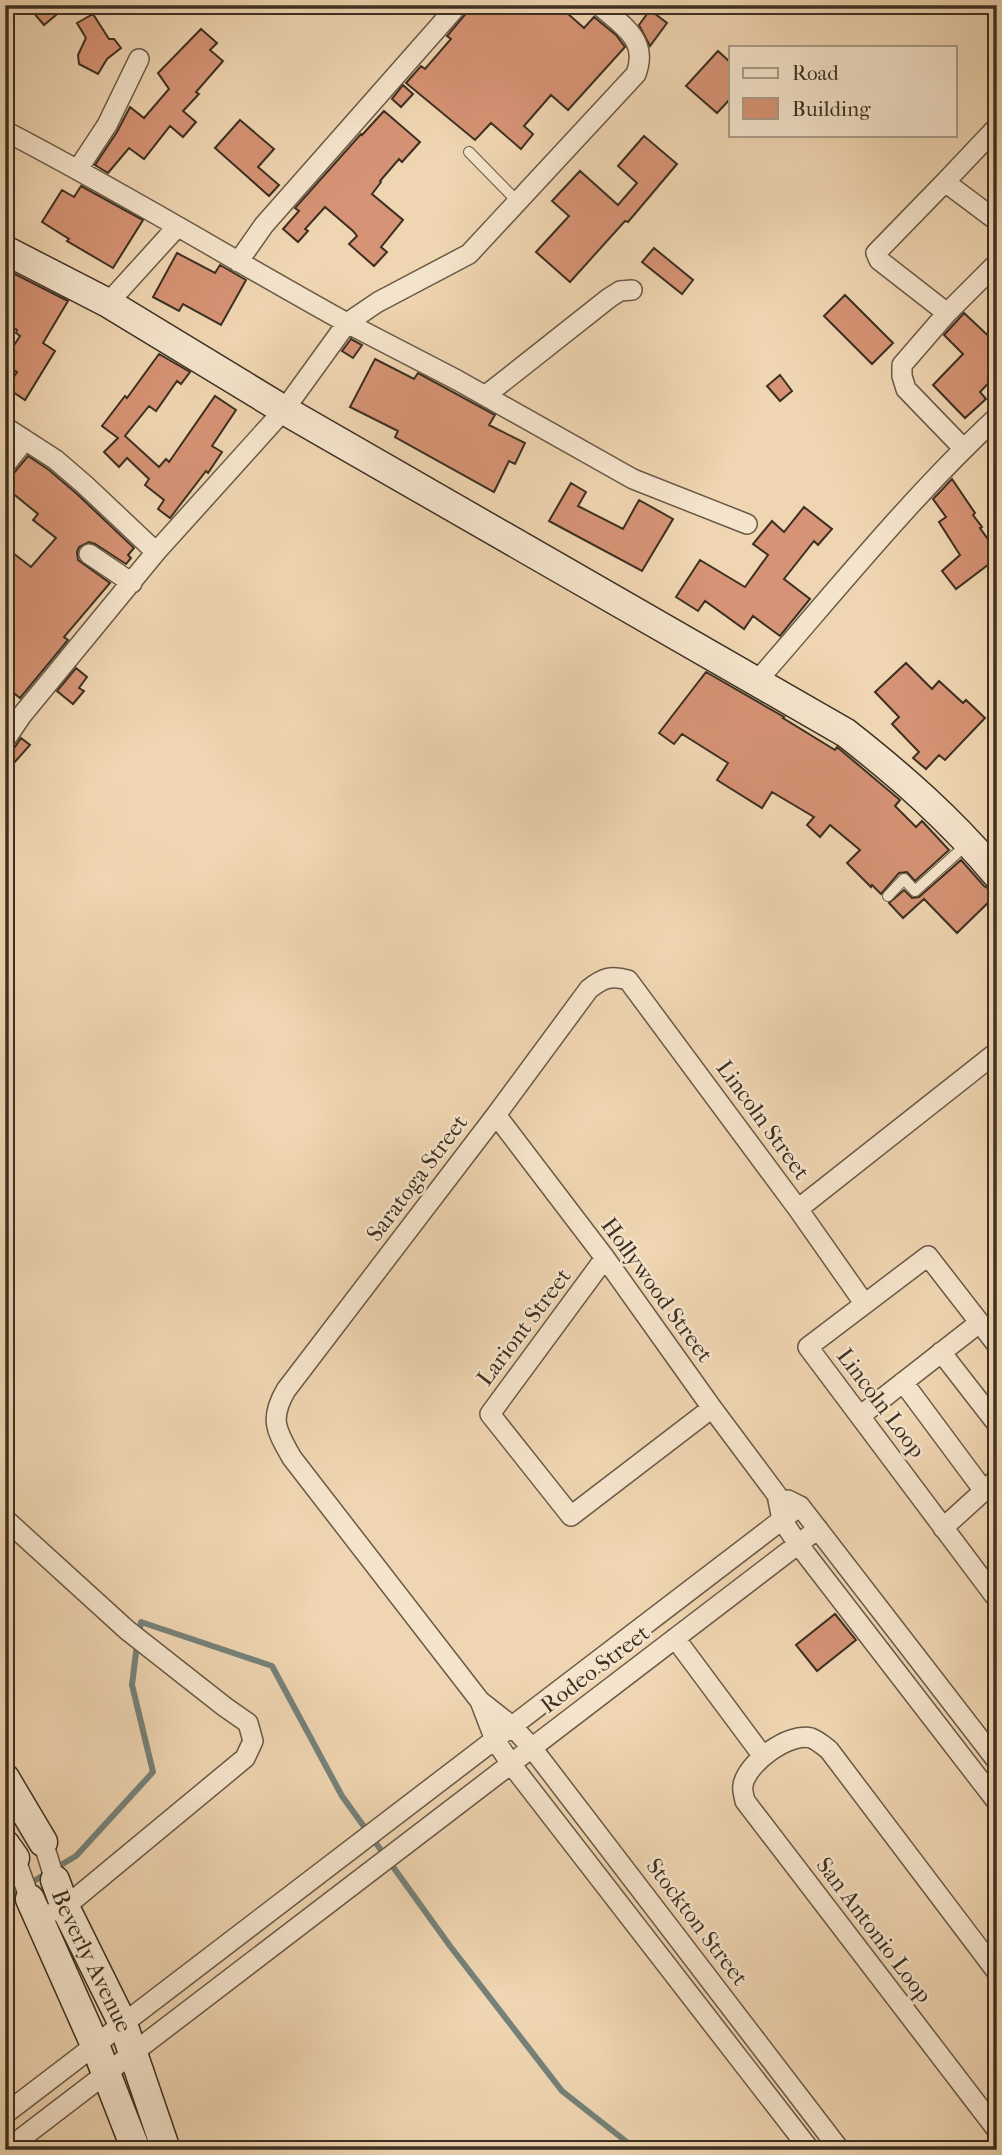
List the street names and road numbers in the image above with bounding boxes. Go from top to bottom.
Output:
street label: Lincoln Street [711,1055,815,1185]
street label: Saratoga Street [361,1109,473,1247]
street label: Hollywood Street [596,1212,718,1368]
street label: Lariont Street [471,1263,577,1391]
street label: Lincoln Loop [831,1343,931,1463]
street label: Rodeo Street [535,1619,655,1719]
street label: San Antonio Loop [811,1852,937,2008]
street label: Stockton Street [640,1853,754,1991]
street label: Beverly Avenue [46,1886,138,2035]

